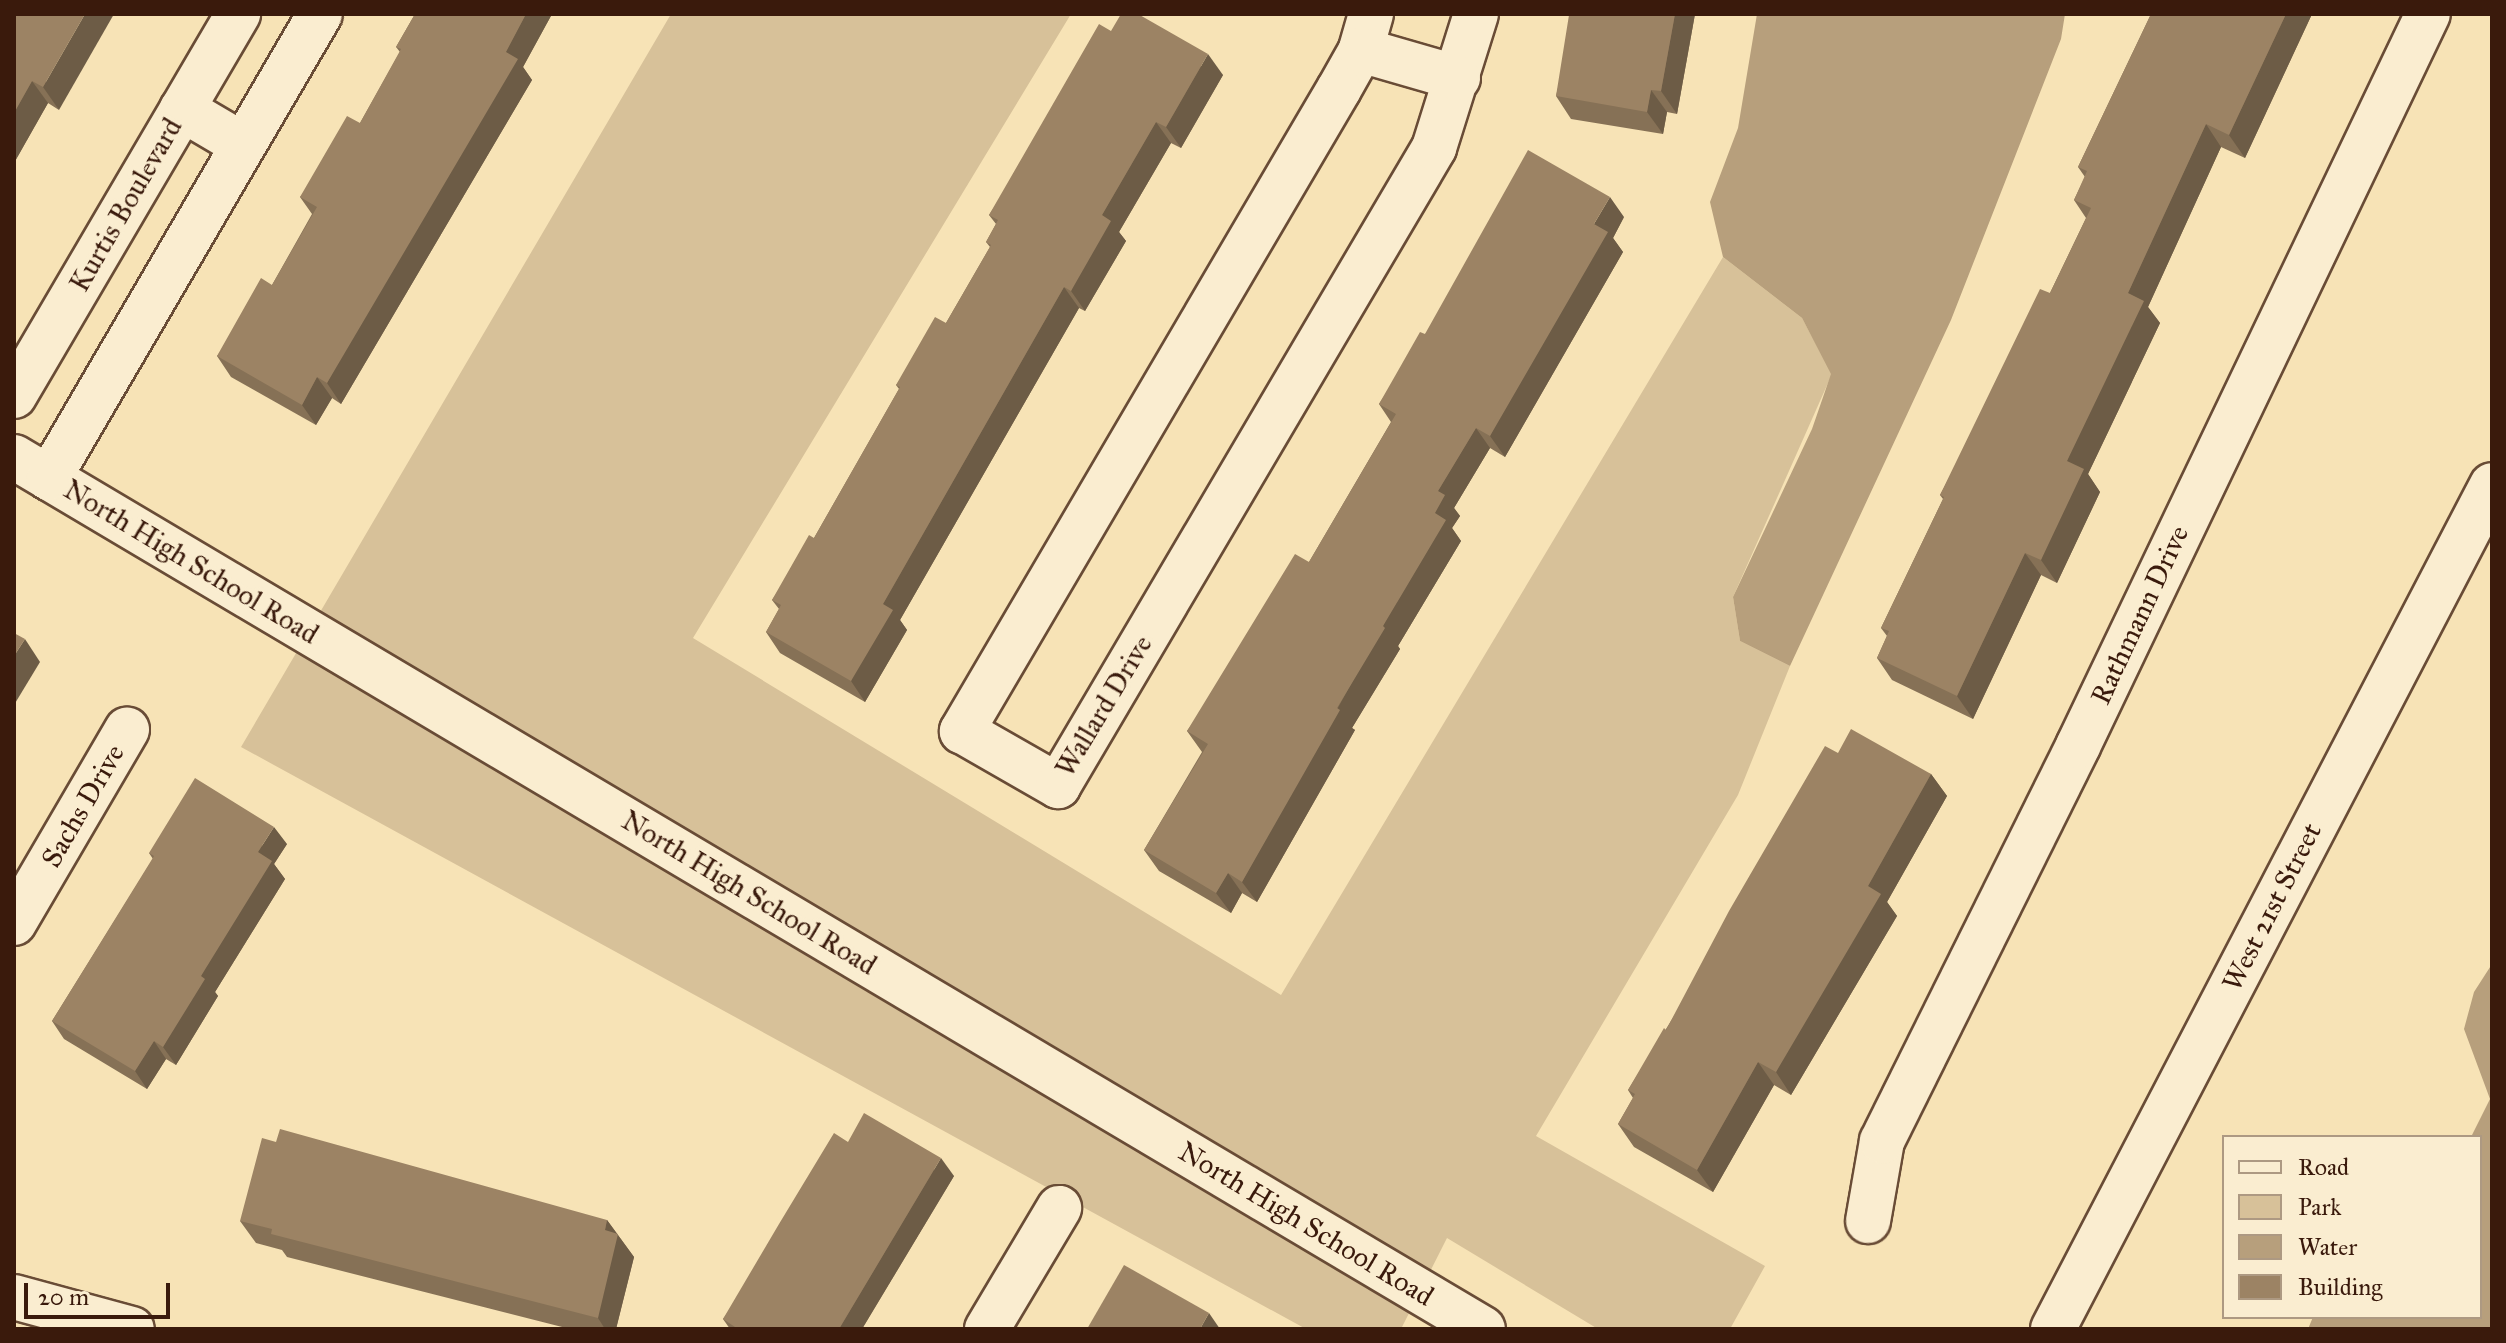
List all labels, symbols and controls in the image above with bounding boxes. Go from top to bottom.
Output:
street label: Kurtis Boulevard [63,112,189,298]
street label: North High School Road [58,473,324,651]
street label: Rathmann Drive [2084,520,2196,710]
street label: Wallard Drive [1049,629,1159,783]
street label: Sachs Drive [34,739,132,873]
street label: North High School Road [616,804,882,982]
street label: West 21st Street [2215,817,2329,997]
street label: North High School Road [1173,1135,1439,1313]
legend [2222,1135,2482,1319]
text: Road [2298,1152,2349,1182]
text: Park [2298,1192,2341,1222]
text: Water [2298,1232,2357,1262]
scale bar [28,1267,174,1317]
text: Building [2298,1272,2383,1302]
text: 20 m [38,1282,89,1312]

